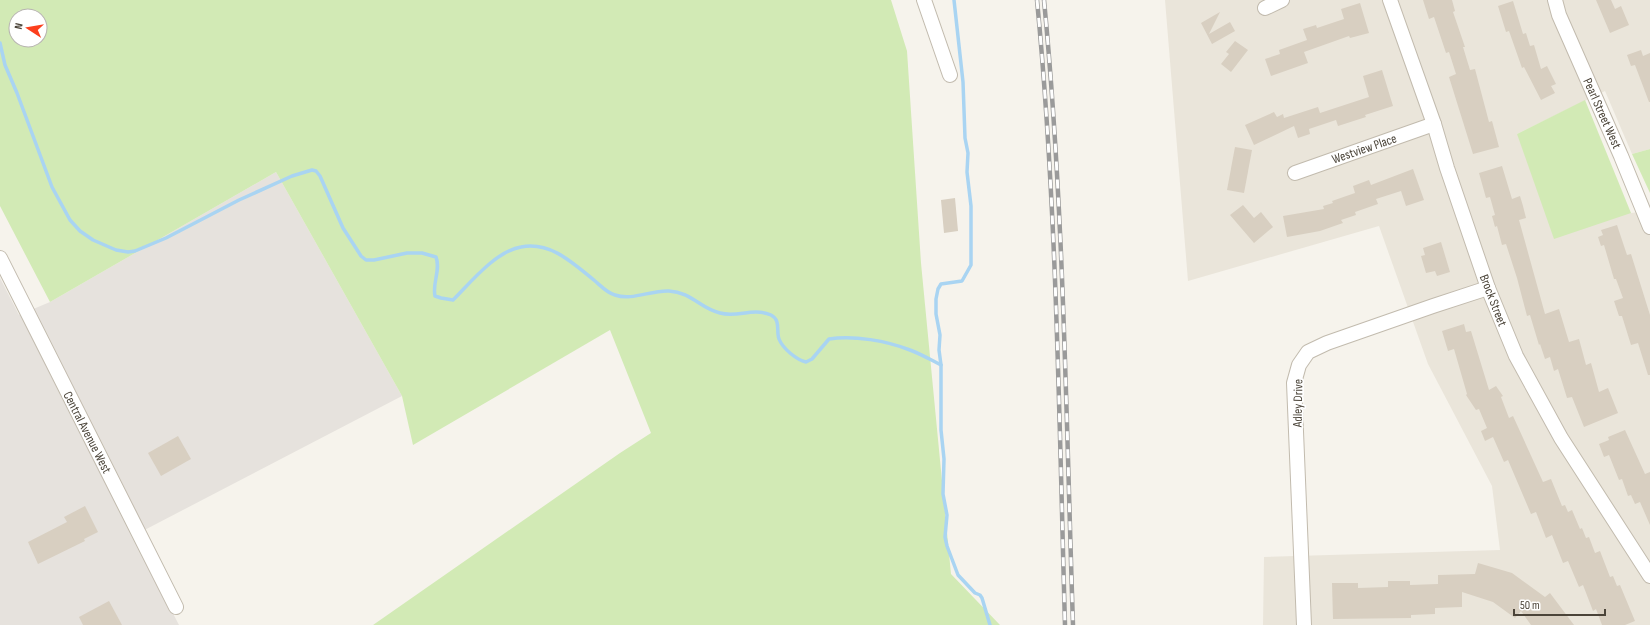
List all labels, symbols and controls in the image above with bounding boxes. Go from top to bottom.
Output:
north arrow [8,8,48,48]
text: N [12,22,26,30]
street label: Pearl Street West [1579,76,1625,151]
street label: Westview Place [1330,130,1399,167]
street label: Brock Street [1476,272,1510,329]
street label: Adley Drive [1290,379,1306,428]
street label: Central Avenue West [60,389,115,476]
scale bar [1514,591,1605,617]
text: 50 m [1520,598,1540,613]

